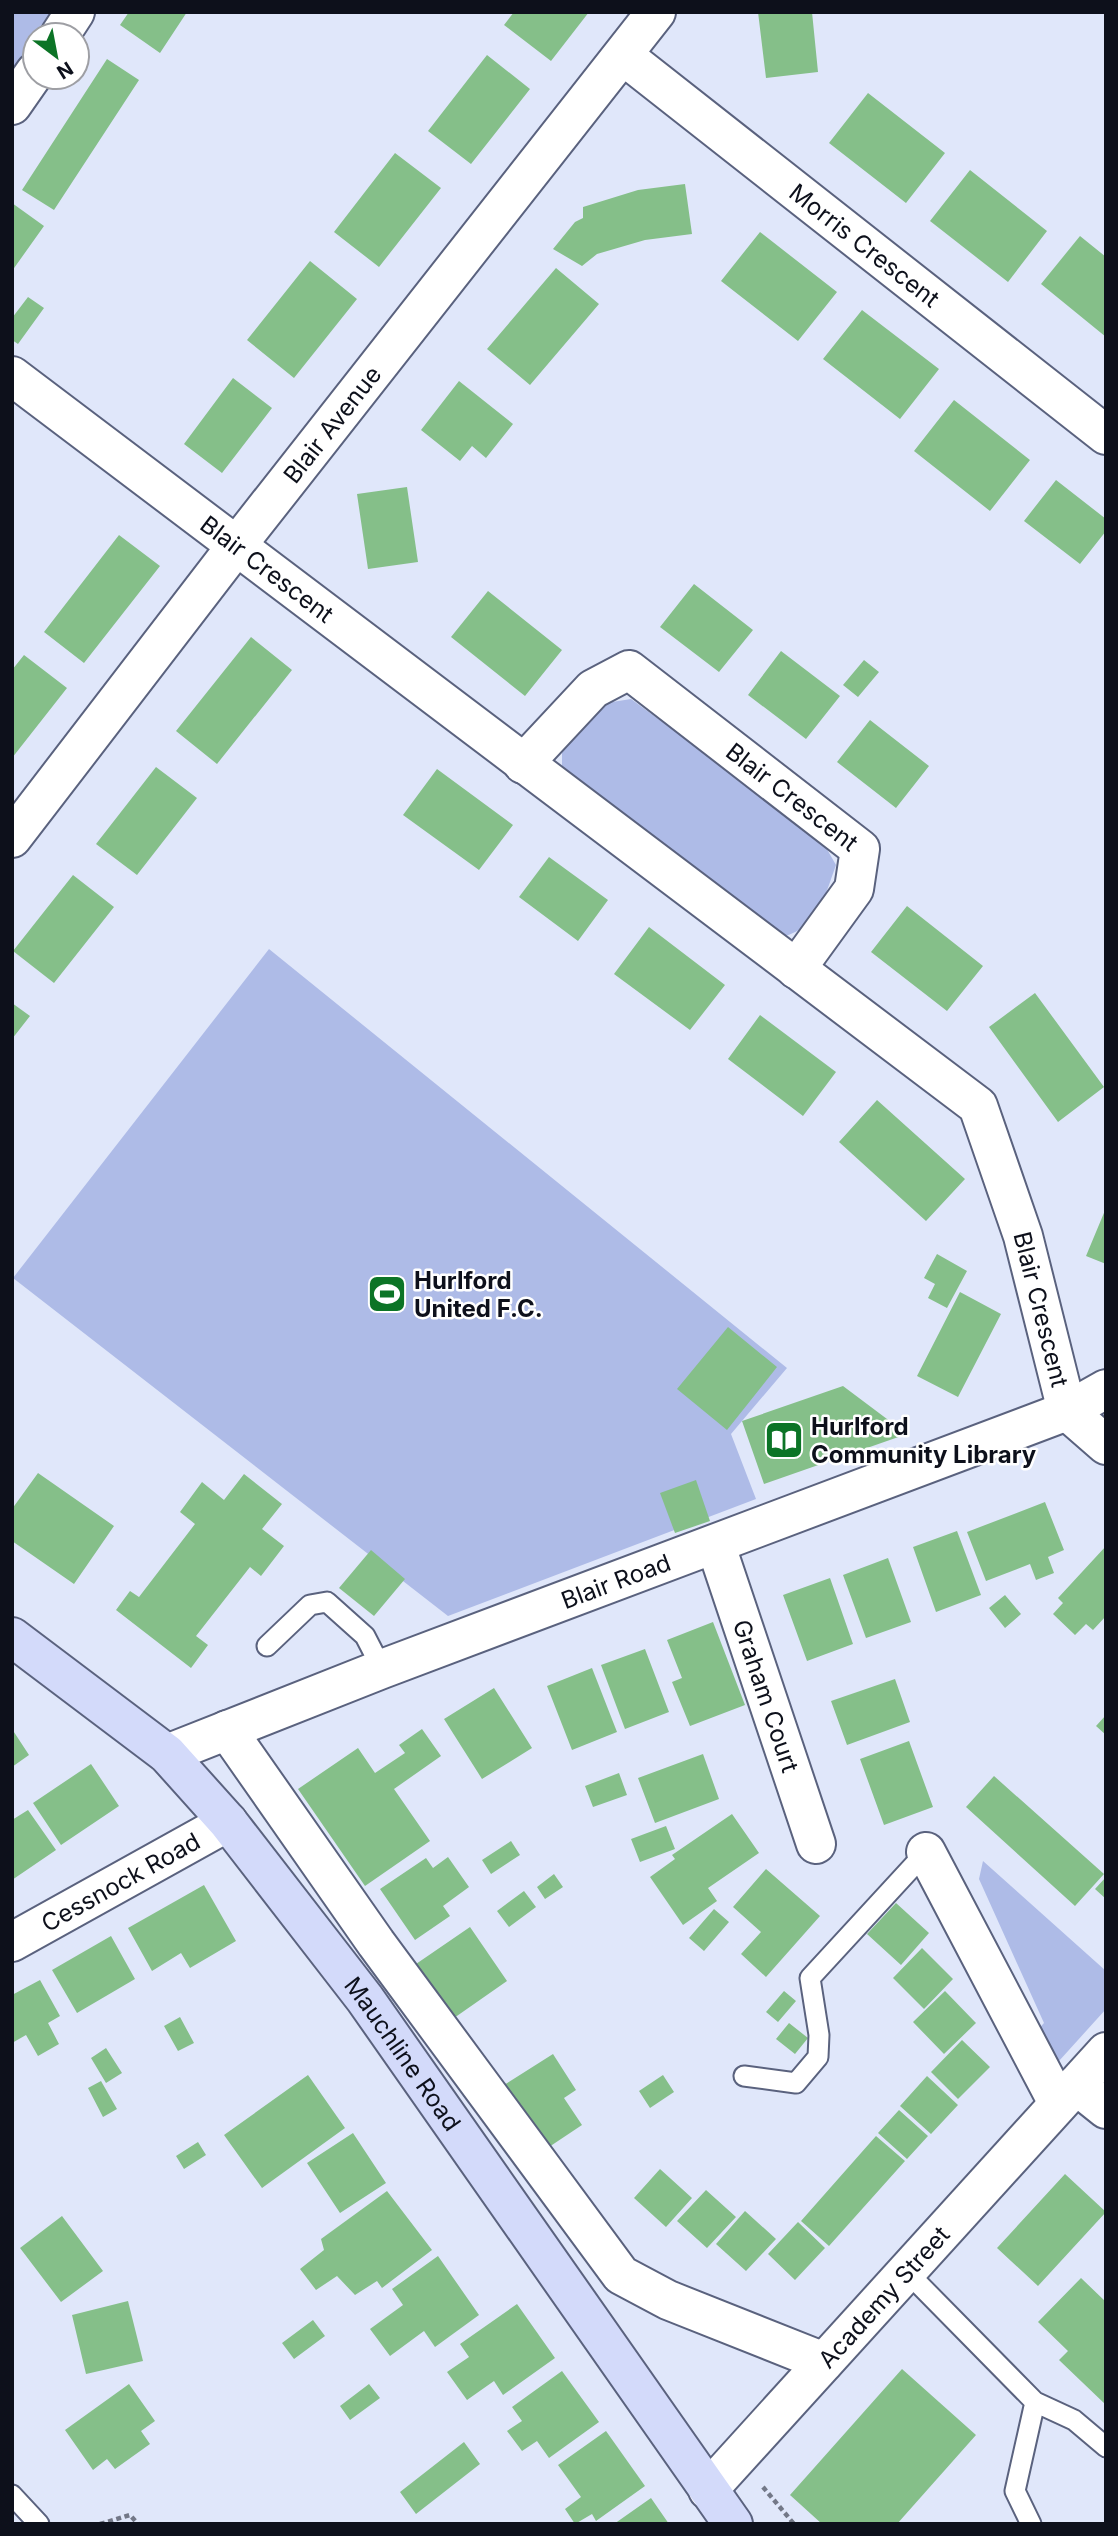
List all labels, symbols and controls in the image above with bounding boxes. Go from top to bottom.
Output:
north arrow [21,21,91,91]
text: N [53,56,77,84]
street label: Morris Crescent [784,177,945,313]
street label: Blair Avenue [277,360,387,489]
street label: Blair Crescent [195,509,340,629]
street label: Blair Crescent [721,736,864,857]
street label: Blair Crescent [1008,1229,1075,1390]
place label: Hurlford United F.C. [414,1266,543,1323]
sports icon: Hurlford United F.C. [366,1273,408,1315]
place label: Hurlford Community Library [811,1412,1037,1469]
library icon: Hurlford Community Library [763,1419,805,1461]
street label: Blair Road [557,1547,674,1615]
street label: Graham Court [727,1616,805,1776]
street label: Cessnock Road [36,1826,205,1937]
street label: Mauchline Road [339,1971,467,2136]
street label: Academy Street [812,2220,955,2374]

